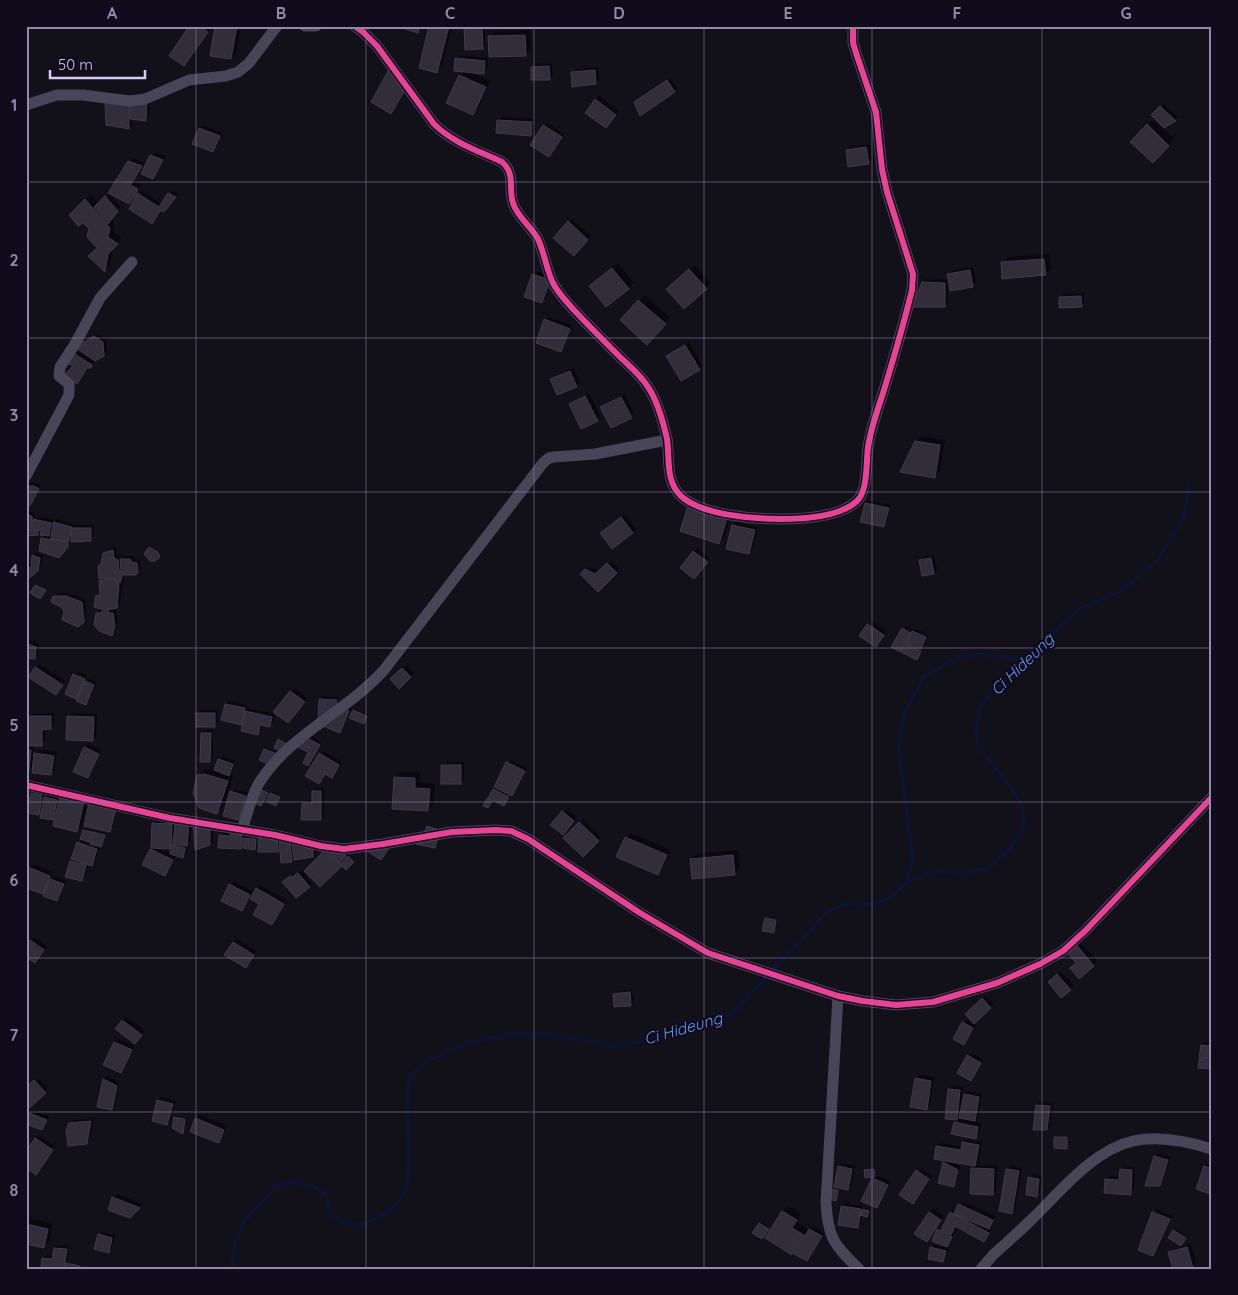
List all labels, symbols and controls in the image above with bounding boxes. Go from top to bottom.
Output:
text: A [107,3,118,23]
text: B [276,3,286,23]
text: C [445,3,455,23]
text: D [613,3,625,23]
text: E [783,3,793,23]
text: F [953,3,962,23]
text: G [1120,3,1132,23]
scale bar [50,48,145,80]
text: 50 m [58,55,93,74]
text: 1 [11,95,17,115]
text: 2 [9,250,19,270]
text: 3 [10,405,18,425]
text: 4 [9,560,19,580]
water label: Ci Hideung [986,628,1059,699]
text: 5 [9,715,19,735]
text: 6 [10,870,19,890]
water label: Ci Hideung [642,1007,725,1049]
text: 7 [10,1025,19,1045]
text: 8 [10,1180,19,1200]

